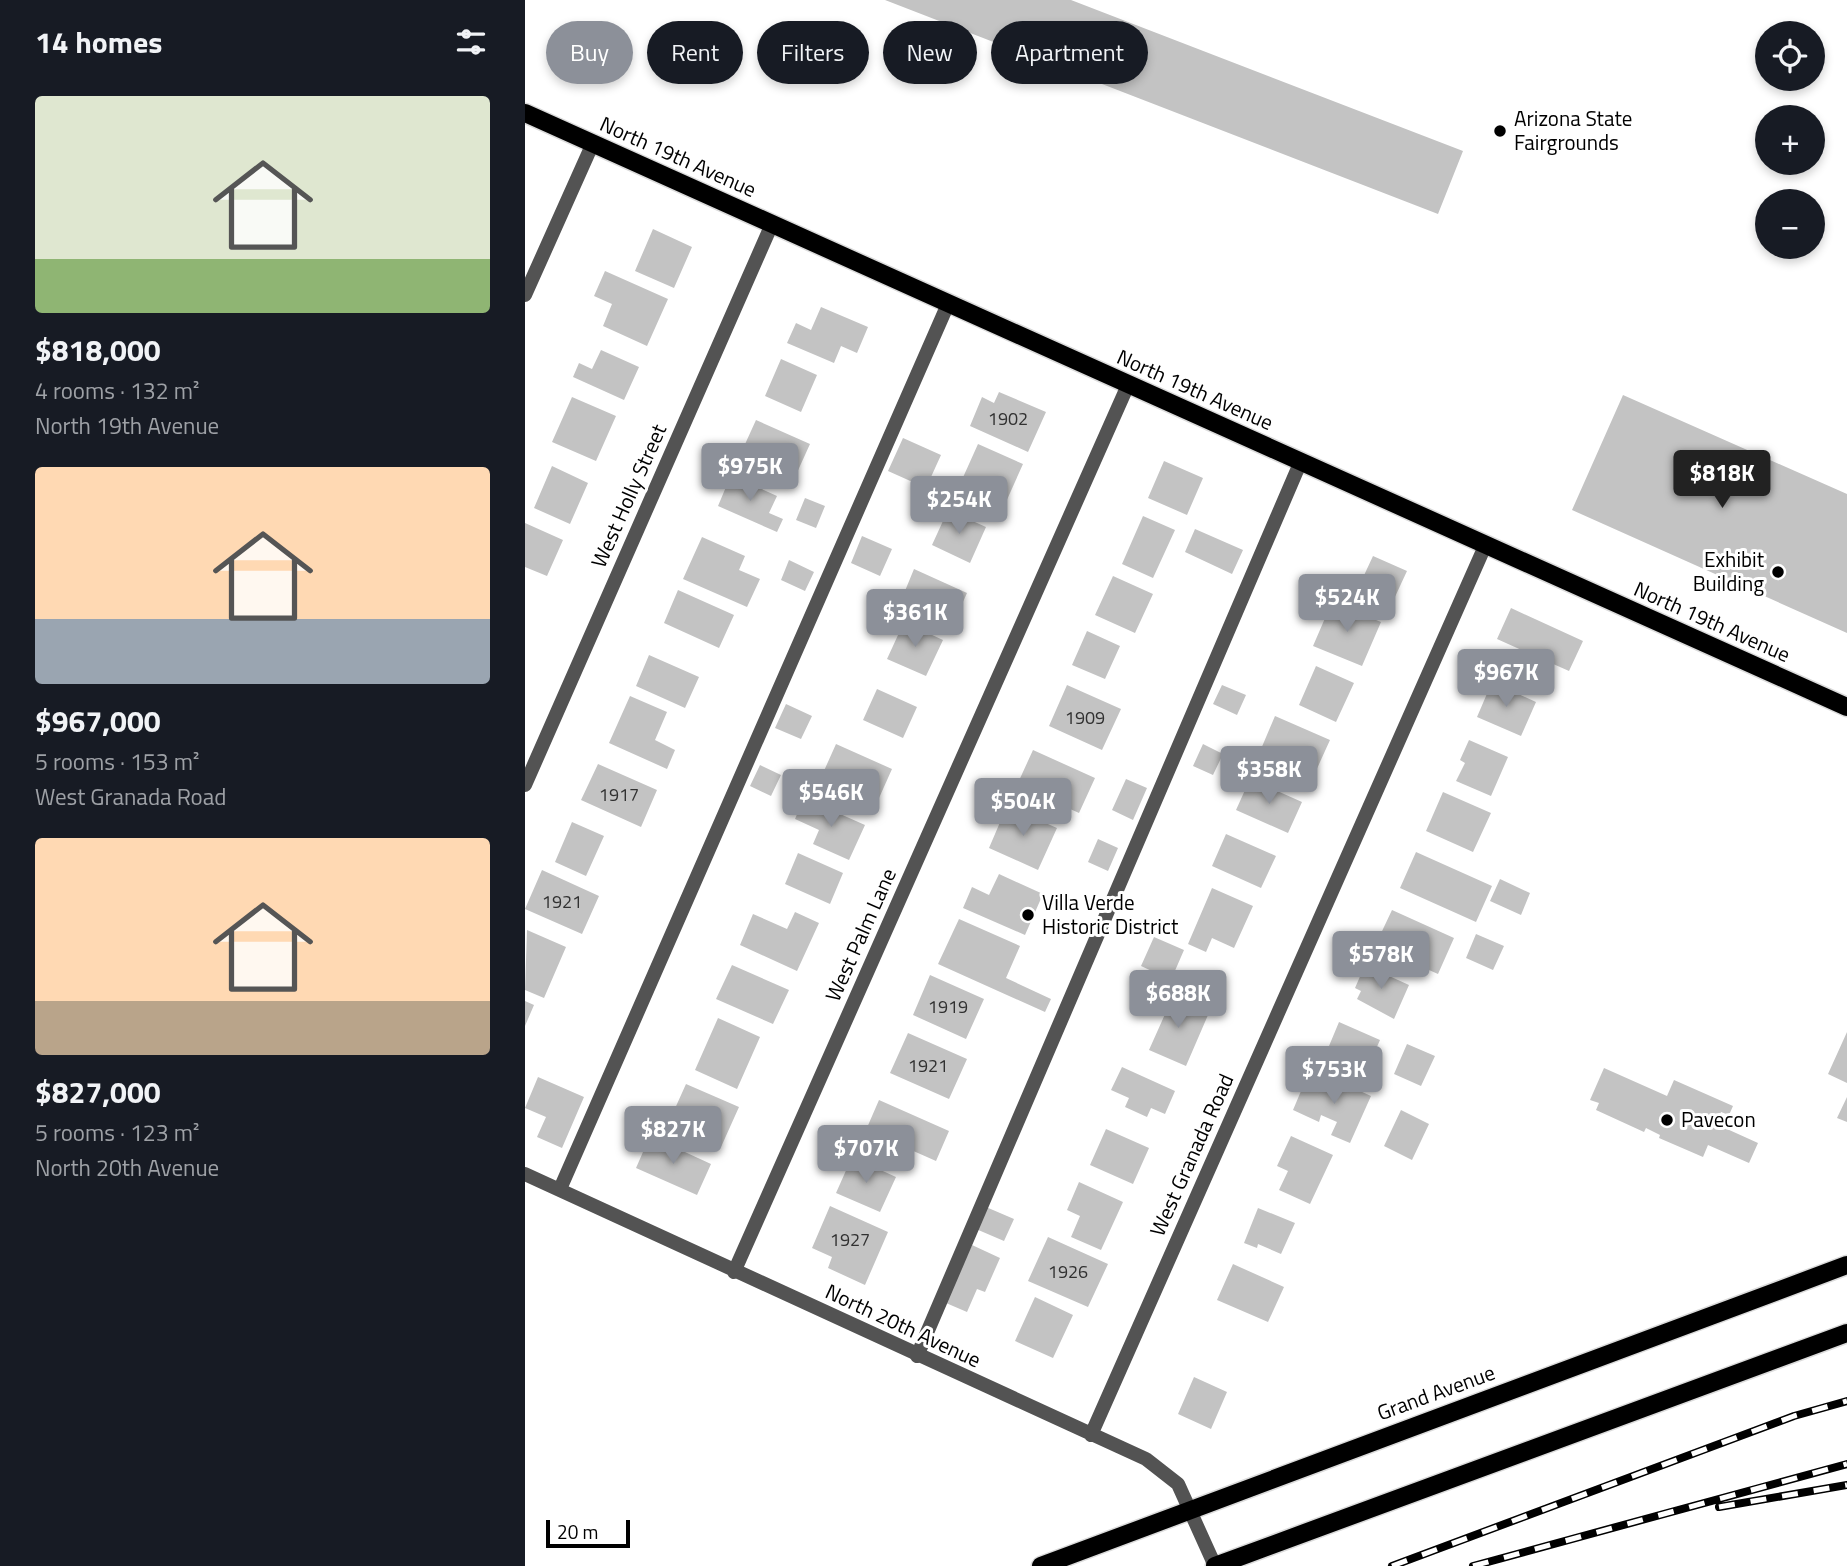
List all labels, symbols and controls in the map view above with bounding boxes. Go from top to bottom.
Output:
text: 14 homes [35,19,162,65]
chip: Buy [546,21,633,84]
chip: Rent [647,21,743,84]
chip: Filters [757,21,869,84]
chip: New [883,21,977,84]
chip: Apartment [991,21,1148,84]
map controls [1755,21,1825,259]
button: locate [1755,21,1825,91]
icon: filters [452,23,490,61]
place label: Arizona State Fairgrounds [1514,102,1632,158]
button: + [1755,105,1825,175]
street label: North 19th Avenue [595,107,762,205]
marker: Arizona State Fairgrounds [1492,123,1508,139]
icon: home [200,142,326,268]
button: − [1755,189,1825,259]
text: $818,000 [35,327,161,373]
street label: North 19th Avenue [1112,340,1279,438]
text: 4 rooms · 132 m² [35,373,199,408]
house number: 1902 [988,405,1028,432]
text: North 19th Avenue [35,408,219,443]
street label: West Holly Street [582,418,674,573]
pin: $975K [701,444,799,503]
text: $975K [717,448,783,483]
pin: $818K [1673,450,1771,510]
text: $818K [1689,455,1755,490]
pin: $254K [910,476,1008,536]
text: $254K [926,481,992,516]
icon: home [200,513,326,639]
place label: Exhibit Building [1693,543,1765,599]
marker: Exhibit Building [1770,564,1786,580]
street label: North 19th Avenue [1629,572,1796,670]
pin: $524K [1298,574,1396,634]
text: $524K [1314,579,1380,614]
pin: $361K [866,590,964,649]
text: $361K [882,594,948,629]
pin: $967K [1457,650,1555,709]
text: $967K [1473,654,1539,689]
text: $967,000 [35,698,161,744]
house number: 1909 [1065,704,1105,731]
text: 5 rooms · 153 m² [35,744,199,779]
pin: $358K [1220,746,1318,806]
text: $358K [1236,751,1302,786]
pin: $546K [782,770,880,829]
text: $546K [798,774,864,809]
pin: $504K [974,778,1072,838]
text: West Granada Road [35,779,226,814]
house number: 1917 [599,781,639,808]
text: $504K [990,783,1056,818]
street label: West Palm Lane [816,863,904,1006]
icon: home [200,884,326,1010]
place label: Villa Verde Historic District [1042,886,1179,942]
house number: 1921 [542,888,582,915]
marker: Villa Verde Historic District [1020,907,1036,923]
pin: $578K [1332,932,1430,991]
text: $578K [1348,936,1414,971]
pin: $688K [1129,970,1227,1030]
text: $688K [1145,975,1211,1010]
house number: 1919 [928,993,968,1020]
pin: $753K [1285,1046,1383,1106]
text: $753K [1301,1051,1367,1086]
house number: 1921 [908,1052,948,1079]
street label: West Granada Road [1141,1068,1241,1241]
text: $827,000 [35,1069,161,1115]
place label: Pavecon [1681,1103,1756,1135]
pin: $827K [624,1106,722,1166]
text: $827K [640,1111,706,1146]
marker: Pavecon [1659,1112,1675,1128]
text: 5 rooms · 123 m² [35,1115,199,1150]
pin: $707K [817,1126,915,1185]
text: $707K [833,1130,899,1165]
text: North 20th Avenue [35,1150,219,1185]
house number: 1927 [830,1226,870,1253]
house number: 1926 [1048,1258,1088,1285]
street label: North 20th Avenue [820,1275,986,1375]
street label: Grand Avenue [1372,1356,1499,1428]
scale bar [546,1517,630,1549]
text: 20 m [557,1517,598,1546]

